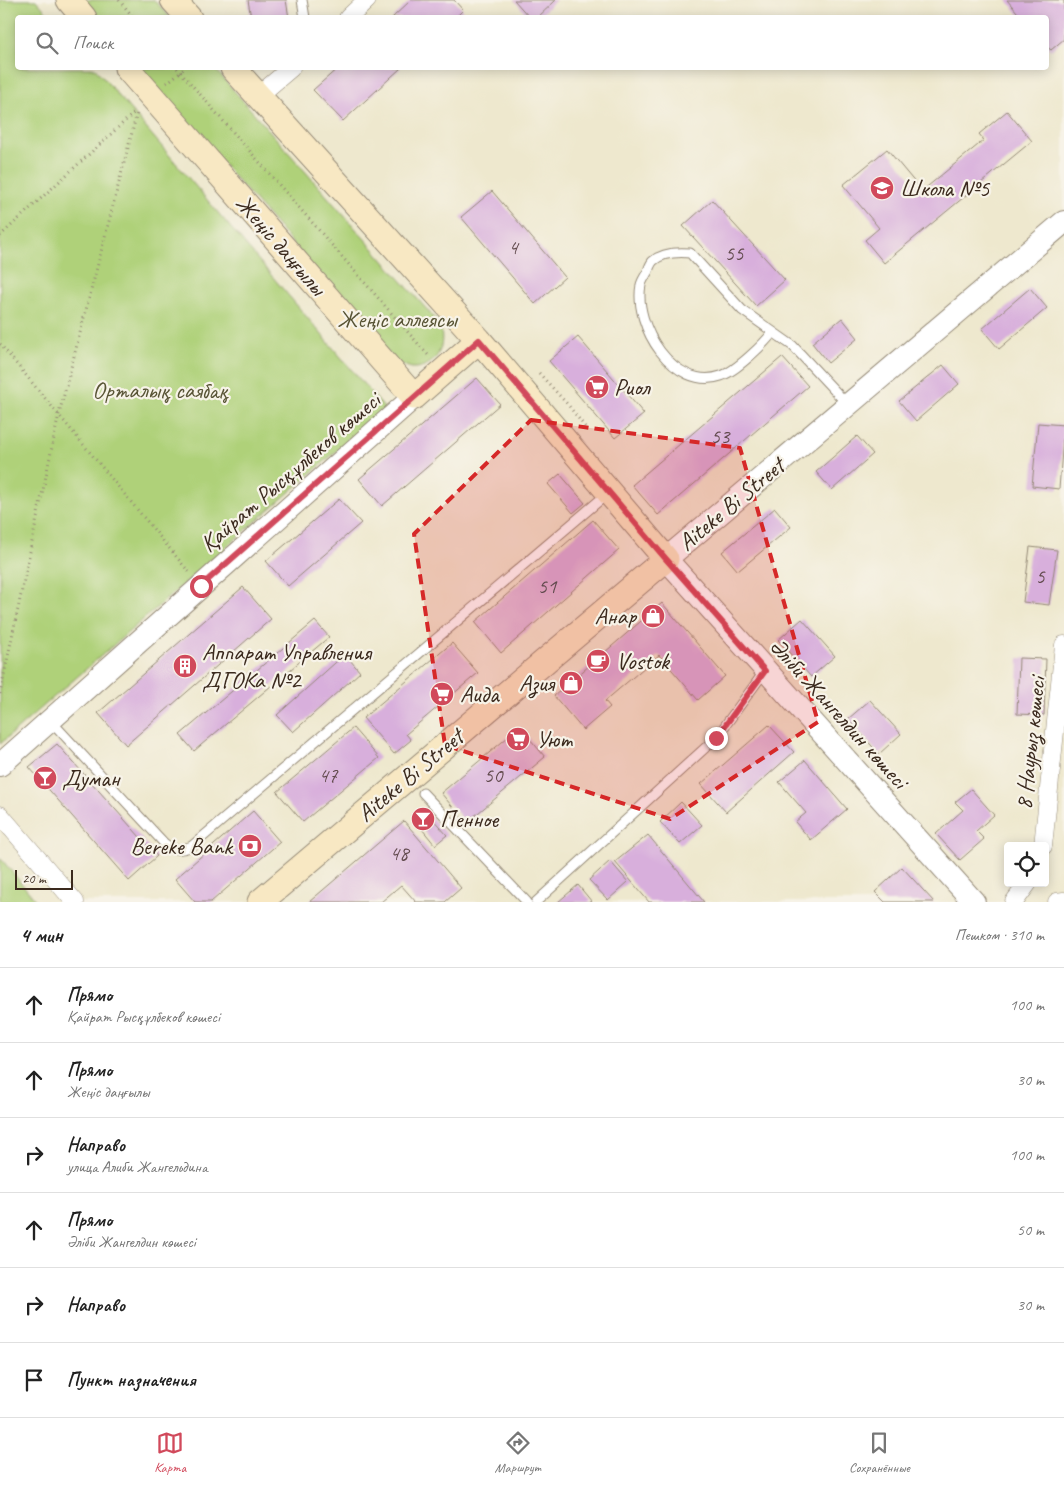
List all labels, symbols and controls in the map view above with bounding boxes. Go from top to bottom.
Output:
search box [15,15,1049,70]
icon: search [33,29,61,57]
text: Поиск [73,31,113,55]
place label: Школа №5 [900,173,991,203]
school or university icon: Школа №5 [869,175,895,201]
street label: Жеңіс даңғылы [229,188,334,303]
house number: 4 [508,234,520,260]
house number: 55 [725,240,745,266]
park label: Жеңіс аллеясы [337,304,459,334]
place label: Риол [614,372,651,402]
supermarket icon: Риол [584,374,610,400]
park label: Орталық саябақ [92,375,229,405]
street label: Қайрат Рысқұлбеков көшесі [194,384,388,559]
house number: 53 [711,423,731,449]
street label: Aiteke Bi Street [672,449,793,557]
house number: 5 [1035,563,1046,589]
house number: 51 [538,573,558,599]
route start [190,575,213,598]
place label: Анар [595,601,638,631]
shop icon: Анар [640,603,666,629]
street label: Әліби Жангелдин көшесі [763,631,916,797]
place label: Аппарат Управления ДГОКа №2 [202,637,373,695]
place label: Vostok [616,646,671,676]
cafe icon: Vostok [585,648,611,674]
building icon: Аппарат Управления ДГОКа №2 [172,653,198,679]
place label: Азия [519,668,556,699]
shop icon: Азия [558,670,584,696]
street label: 8 Наурыз көшесі [1008,673,1053,811]
place label: Аида [460,679,500,709]
supermarket icon: Аида [429,681,455,707]
street label: Aiteke Bi Street [351,720,472,828]
place label: Уют [536,724,573,754]
supermarket icon: Уют [505,726,531,752]
route end [705,727,728,750]
house number: 47 [319,762,339,788]
house number: 50 [484,762,504,788]
place label: Думан [62,763,121,793]
bar icon: Думан [32,765,58,791]
place label: Пенное [440,804,500,834]
bar icon: Пенное [410,806,436,832]
place label: Bereke Bank [130,831,234,861]
bank icon: Bereke Bank [237,833,263,859]
house number: 48 [390,840,411,866]
map controls [1004,842,1049,887]
button: locate [1004,842,1049,887]
scale bar [15,867,72,890]
text: 20 m [22,870,46,887]
text: 4 мин [20,922,63,948]
text: Пешком · 310 m [955,925,1044,945]
text: Прямо [67,983,112,1007]
icon: ahead [20,991,48,1019]
text: 100 m [1010,995,1044,1015]
text: Қайрат Рысқұлбеков көшесі [67,1007,220,1027]
text: Прямо [67,1058,112,1082]
icon: ahead [20,1066,48,1094]
text: 30 m [1017,1070,1044,1090]
text: Жеңіс даңғылы [67,1082,149,1102]
text: Направо [67,1133,125,1157]
icon: right [20,1141,48,1169]
text: 100 m [1010,1145,1044,1165]
text: улица Алиби Жангельдина [67,1157,208,1177]
text: Прямо [67,1208,112,1232]
icon: ahead [20,1216,48,1244]
text: 50 m [1017,1220,1044,1240]
text: Әліби Жангелдин көшесі [67,1232,196,1252]
icon: right [20,1291,48,1319]
text: Направо [67,1293,125,1317]
text: 30 m [1017,1295,1044,1315]
icon: arrive [20,1366,48,1394]
text: Пункт назначения [67,1368,196,1392]
tab: Карта [154,1429,186,1476]
tab: Маршрут [495,1429,541,1476]
tab: Сохранённые [849,1429,910,1476]

